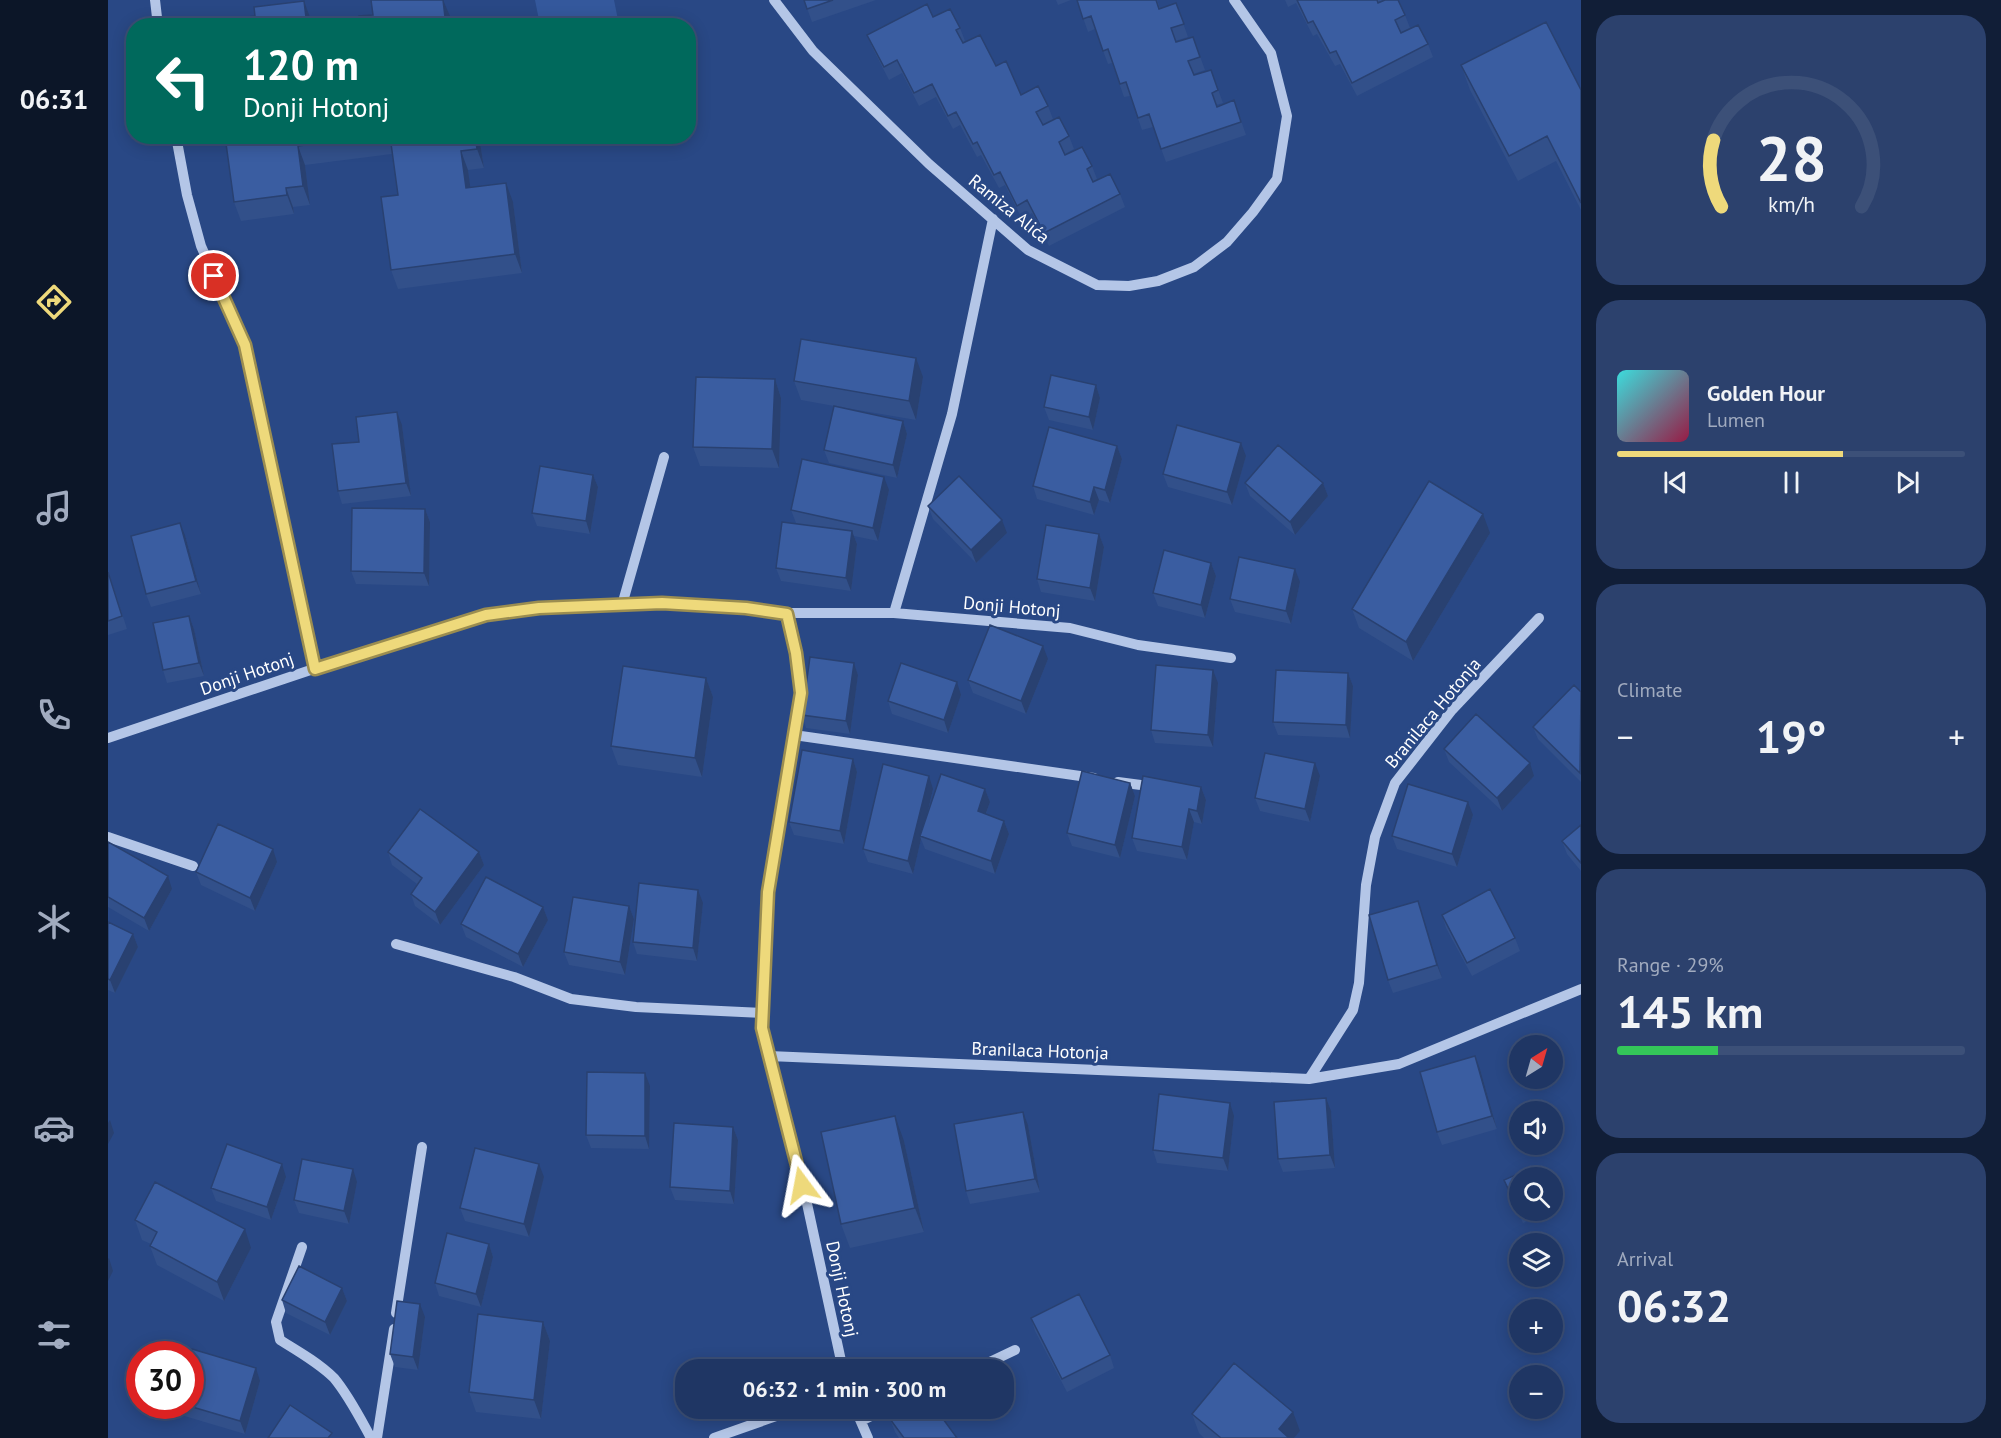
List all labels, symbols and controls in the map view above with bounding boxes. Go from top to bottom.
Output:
text: 120 m [243,37,359,92]
icon: left [144,42,222,120]
text: 06:31 [20,82,88,116]
text: Donji Hotonj [243,90,389,124]
text: 28 [1756,117,1826,198]
street label: Ramiza Alića [964,169,1055,248]
text: km/h [1767,190,1814,218]
pin [188,250,239,301]
icon: arrive [197,259,230,292]
icon: directions [33,281,75,323]
text: Golden Hour [1707,379,1825,407]
text: Lumen [1707,407,1765,433]
icon: previous [1659,466,1692,499]
icon: pause [1775,466,1808,499]
icon: next [1891,466,1924,499]
icon: music [33,487,75,529]
street label: Donji Hotonj [962,591,1062,622]
street label: Donji Hotonj [197,647,297,700]
street label: Branilaca Hotonja [1380,653,1486,773]
text: Climate [1617,677,1683,703]
icon: phone [33,694,75,736]
text: 19° [1756,707,1826,765]
text: − [1617,715,1634,758]
text: + [1948,715,1965,758]
icon: climate [33,901,75,943]
text: Range · 29% [1617,952,1724,978]
text: 145 km [1617,982,1763,1040]
north arrow [1509,1035,1563,1089]
map controls [1509,1035,1563,1419]
street label: Branilaca Hotonja [971,1037,1109,1064]
button: sound [1509,1101,1563,1155]
icon: car [33,1107,75,1149]
position arrow [770,1153,834,1217]
button: search [1509,1167,1563,1221]
button: layers [1509,1233,1563,1287]
street label: Donji Hotonj [821,1239,864,1339]
text: Arrival [1617,1246,1673,1272]
text: 06:32 [1617,1276,1731,1334]
button: + [1509,1299,1563,1353]
icon: filters [33,1314,75,1356]
speed limit sign: 30 [126,1341,204,1419]
button: − [1509,1365,1563,1419]
text: 06:32 · 1 min · 300 m [743,1375,946,1403]

